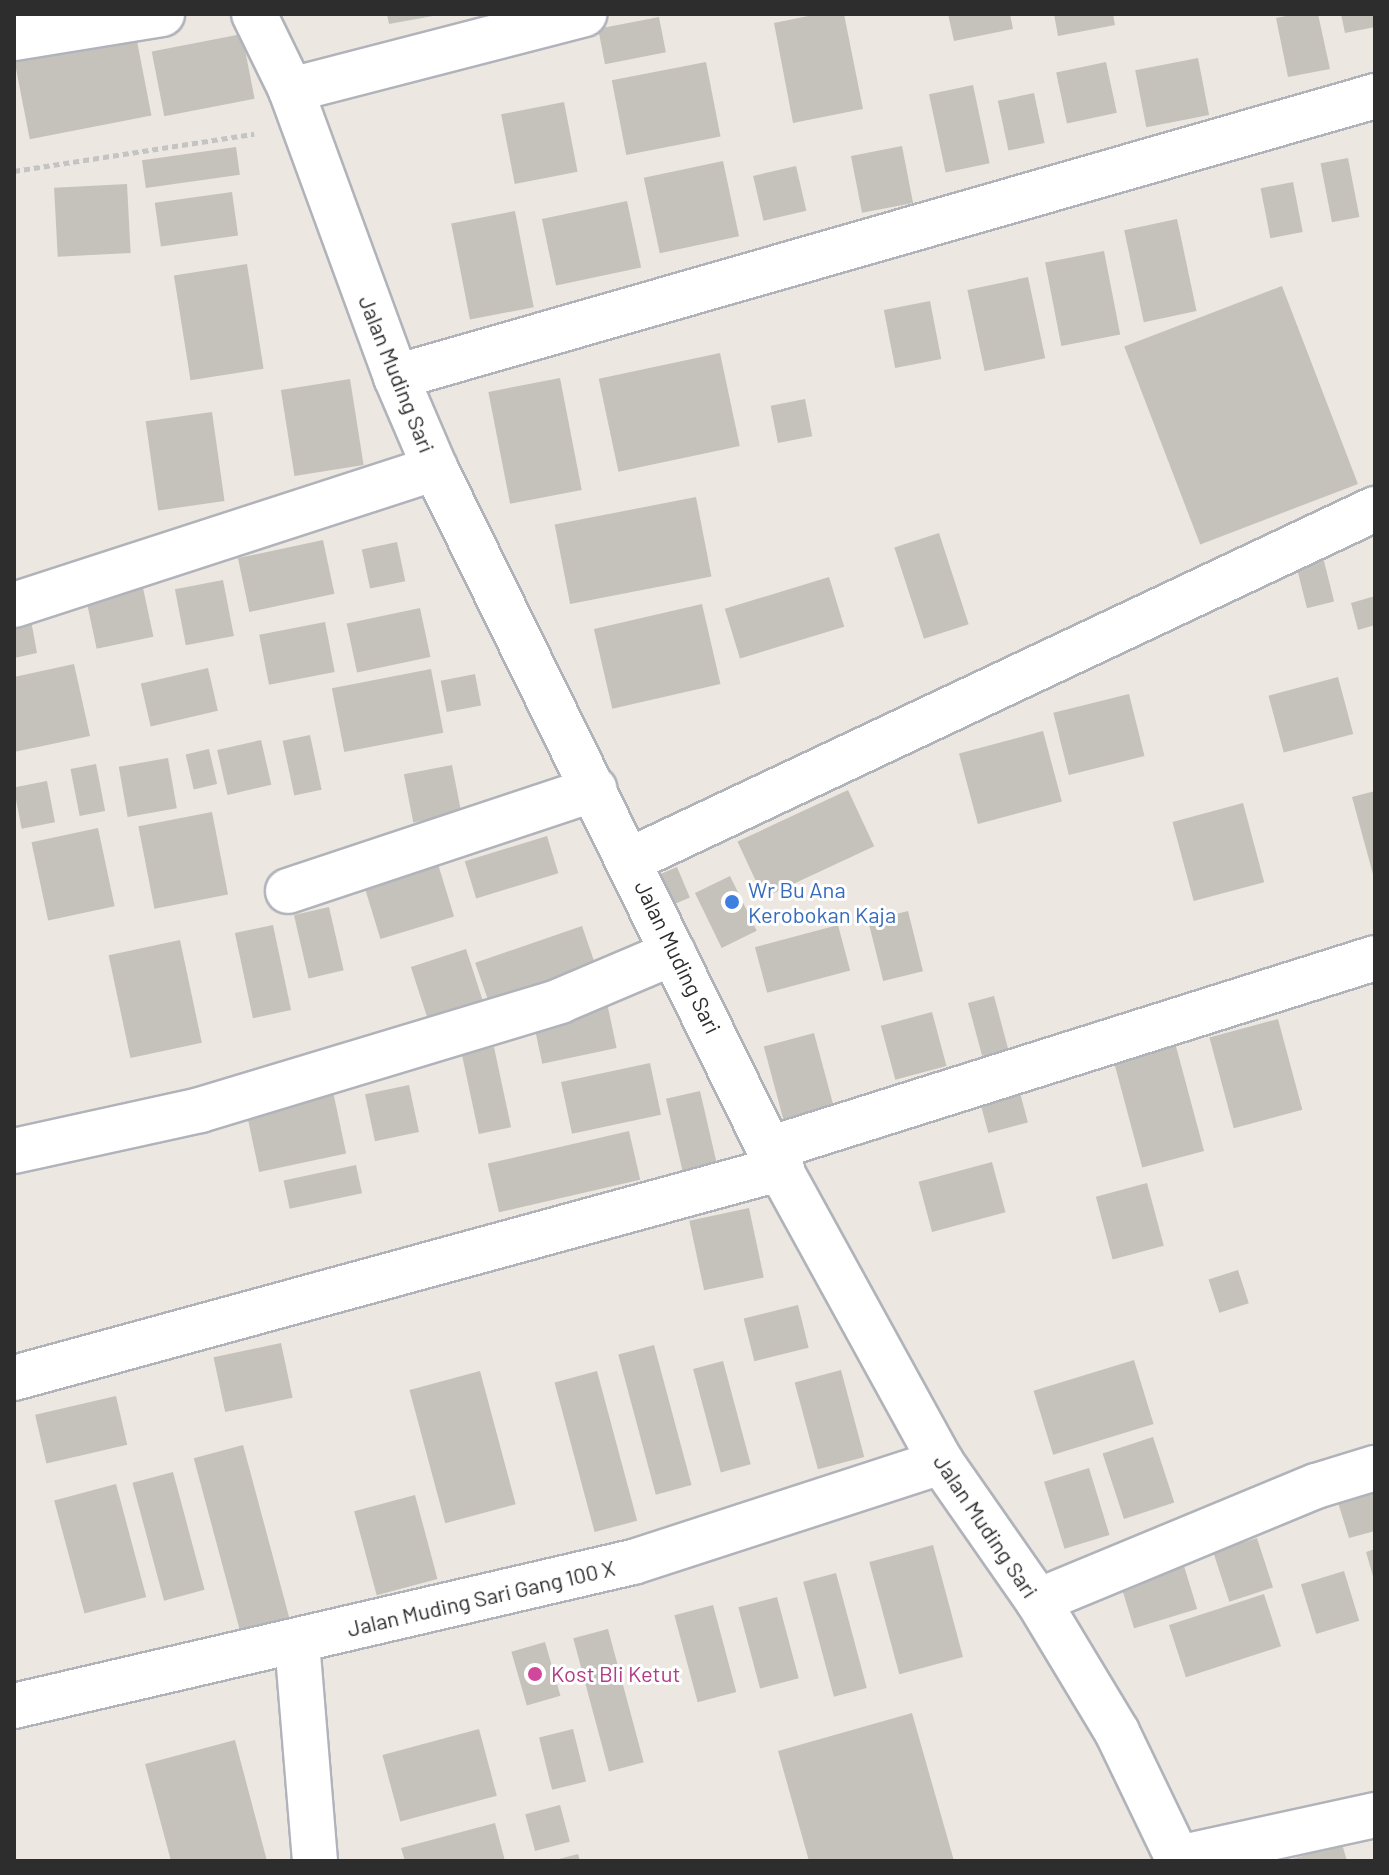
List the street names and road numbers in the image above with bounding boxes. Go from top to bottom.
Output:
street label: Jalan Muding Sari [353,291,441,457]
street label: Jalan Muding Sari [629,876,727,1038]
street label: Jalan Muding Sari [928,1449,1044,1603]
street label: Jalan Muding Sari Gang 100 X [344,1554,618,1642]

